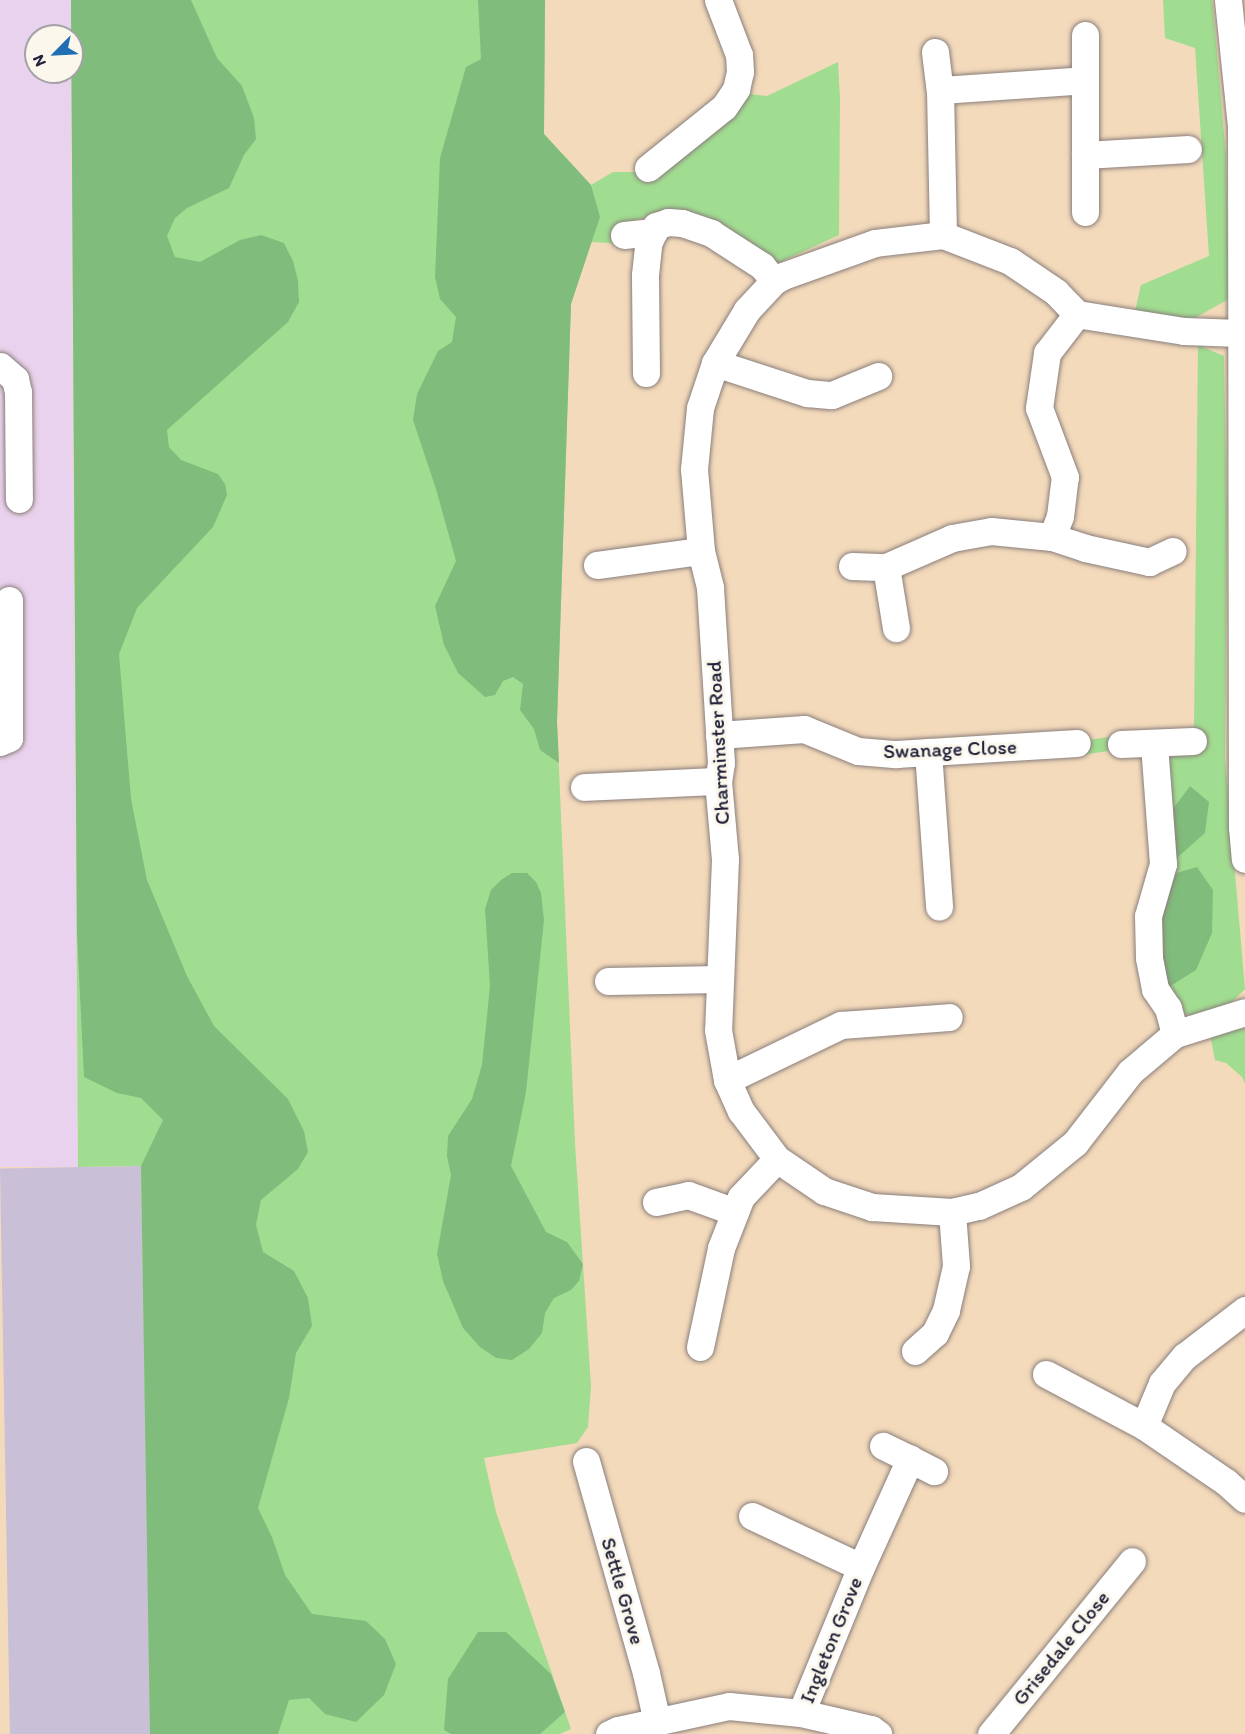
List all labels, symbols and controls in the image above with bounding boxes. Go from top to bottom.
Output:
north arrow [24,24,84,84]
text: N [28,52,50,70]
street label: Charminster Road [701,660,735,826]
street label: Swanage Close [883,734,1017,764]
street label: Settle Grove [596,1534,650,1648]
street label: Ingleton Grove [794,1573,868,1707]
street label: Grisedale Close [1007,1586,1115,1710]

